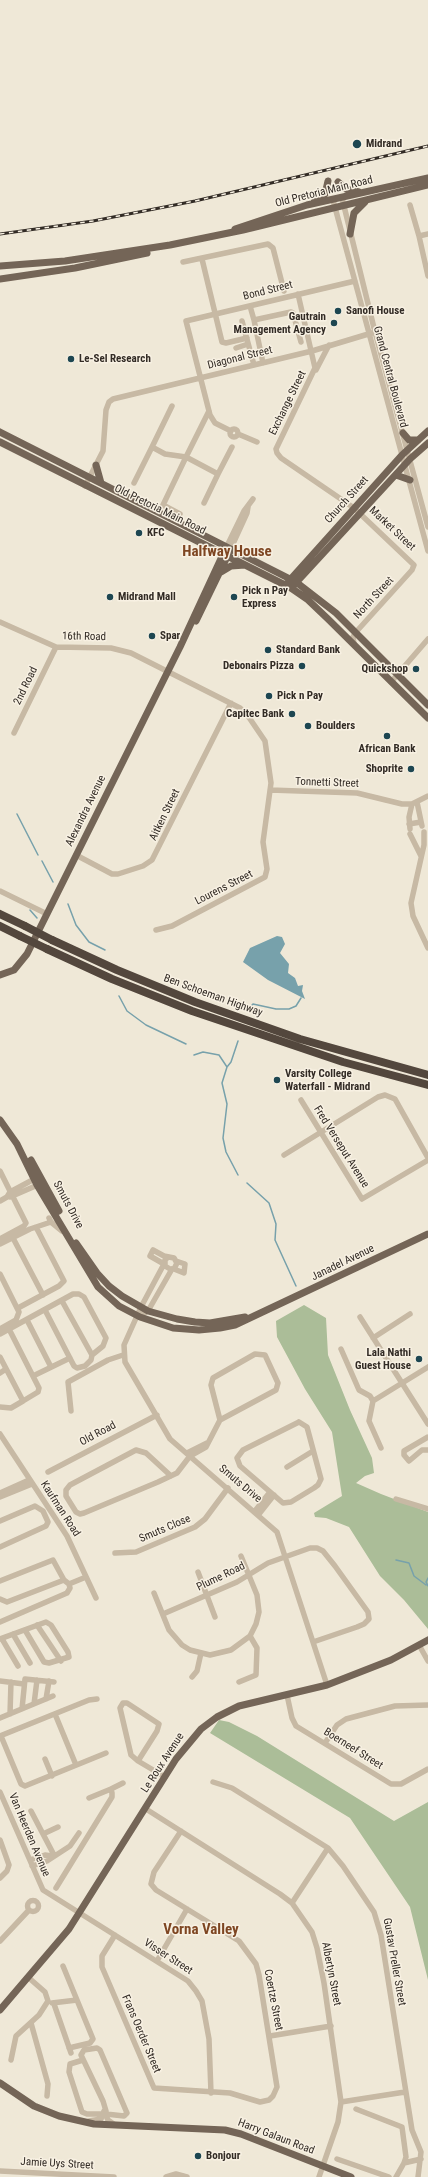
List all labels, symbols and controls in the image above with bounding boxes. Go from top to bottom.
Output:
place label: Midrand [366,137,402,151]
marker: Midrand [351,138,363,150]
street label: Old Pretoria Main Road [274,174,374,210]
street label: Bond Street [242,278,294,304]
place label: Sanofi House [346,304,404,318]
marker: Sanofi House [333,306,343,316]
place label: Gautrain Management Agency [234,310,326,336]
marker: Gautrain Management Agency [329,318,339,328]
street label: Grand Central Boulevard [370,325,410,429]
street label: Diagonal Street [206,344,274,372]
place label: Le-Sel Research [79,352,151,366]
marker: Le-Sel Research [66,354,76,364]
street label: Exchange Street [267,369,309,437]
street label: Church Street [322,474,372,526]
street label: Old Pretoria Main Road [112,482,208,538]
street label: Market Street [366,504,418,554]
place label: KFC [147,526,165,540]
marker: KFC [134,528,144,538]
district label: Halfway House [182,543,272,561]
street label: North Street [351,574,397,622]
place label: Pick n Pay Express [242,584,288,610]
place label: Midrand Mall [118,590,176,604]
marker: Midrand Mall [105,592,115,602]
marker: Pick n Pay Express [229,592,239,602]
place label: Spar [160,629,180,643]
street label: 16th Road [62,630,106,644]
marker: Spar [147,631,157,641]
place label: Standard Bank [276,643,340,657]
marker: Standard Bank [263,645,273,655]
place label: Debonairs Pizza [223,659,294,673]
marker: Debonairs Pizza [297,661,307,671]
place label: Quickshop [362,662,408,676]
marker: Quickshop [411,664,421,674]
street label: 2nd Road [11,665,41,707]
place label: Pick n Pay [277,689,323,703]
marker: Pick n Pay [264,691,274,701]
place label: Capitec Bank [226,707,284,721]
marker: Capitec Bank [287,709,297,719]
place label: Boulders [316,719,355,733]
marker: Boulders [303,721,313,731]
marker: African Bank [382,731,392,741]
place label: African Bank [359,742,415,756]
place label: Shoprite [366,762,403,776]
marker: Shoprite [406,764,416,774]
street label: Alexandra Avenue [63,773,109,849]
street label: Tonnetti Street [295,775,359,791]
street label: Aitken Street [147,787,183,843]
street label: Lourens Street [193,868,255,908]
street label: Ben Schoeman Highway [162,972,264,1020]
place label: Varsity College Waterfall - Midrand [285,1067,370,1093]
marker: Varsity College Waterfall - Midrand [272,1075,282,1085]
street label: Fred Verseput Avenue [310,1104,372,1190]
street label: Smuts Drive [50,1179,86,1231]
street label: Janadel Avenue [309,1242,377,1284]
place label: Lala Nathi Guest House [355,1346,411,1372]
marker: Lala Nathi Guest House [414,1354,424,1364]
street label: Old Road [78,1419,118,1449]
street label: Smuts Drive [216,1462,264,1506]
street label: Kaufman Road [37,1479,83,1539]
street label: Smuts Close [137,1512,193,1546]
street label: Plume Road [195,1560,247,1594]
street label: Boerneef Street [321,1726,385,1772]
street label: Le Roux Avenue [139,1731,187,1795]
street label: Van Heerden Avenue [5,1791,53,1879]
street label: Gustav Preller Street [380,1917,408,2007]
district label: Vorna Valley [163,1921,239,1939]
street label: Visser Street [141,1936,195,1978]
street label: Albertyn Street [318,1941,344,2007]
street label: Coertze Street [261,1968,285,2032]
street label: Frans Oerder Street [119,1993,163,2075]
street label: Harry Galaun Road [236,2116,316,2158]
place label: Bonjour [206,2149,240,2163]
marker: Bonjour [193,2151,203,2161]
street label: Jamie Uys Street [20,2155,94,2173]

